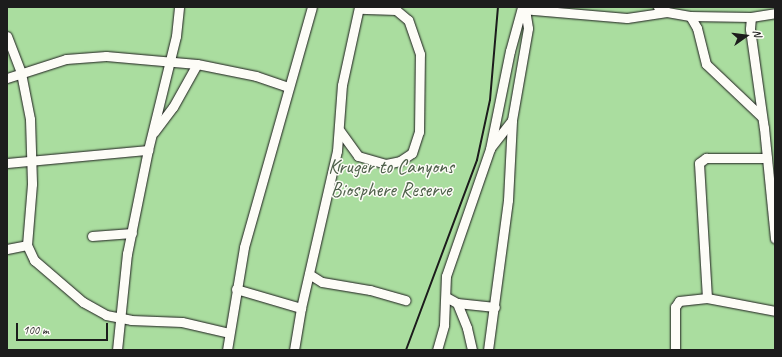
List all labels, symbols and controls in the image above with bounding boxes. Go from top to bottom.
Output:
north arrow [726,16,766,56]
text: N [750,28,765,38]
park label: Kruger to Canyons Biosphere Reserve [328,155,454,202]
scale bar [18,315,110,341]
text: 100 m [23,322,49,338]

